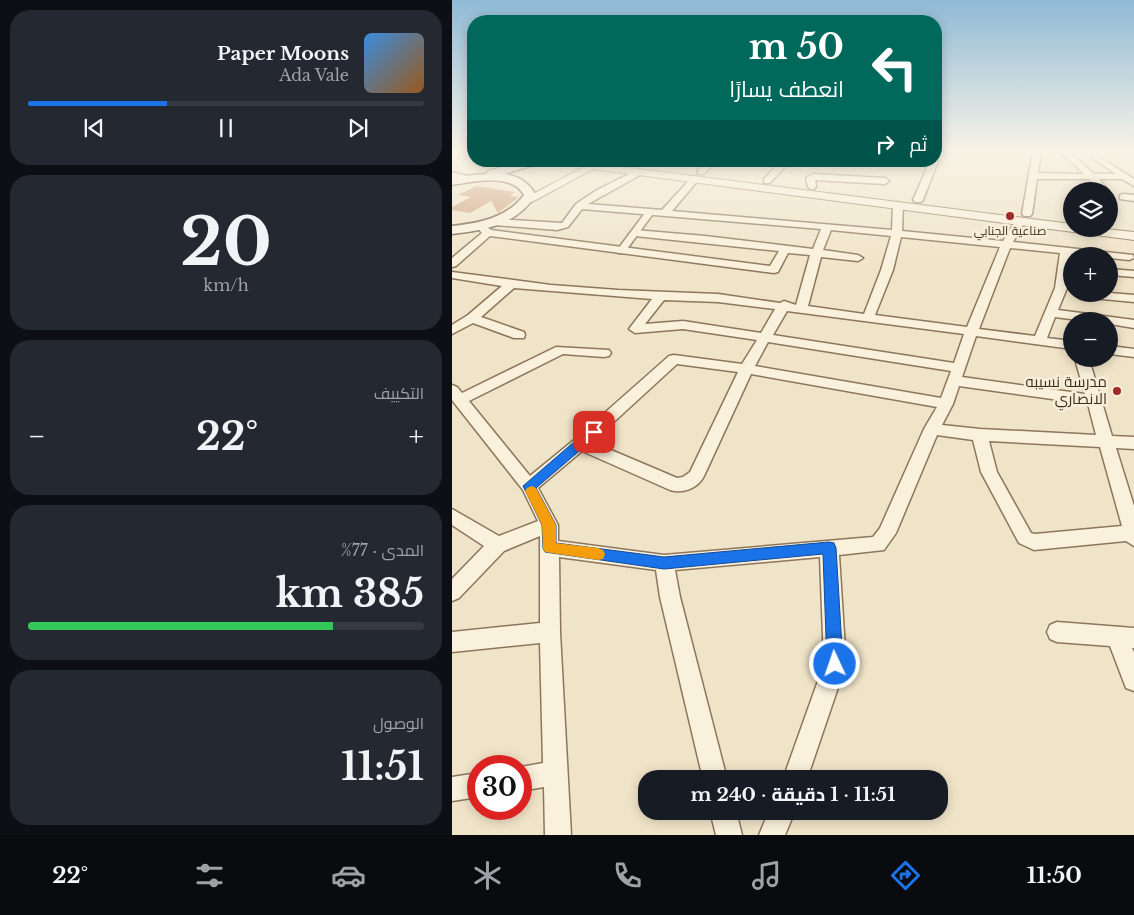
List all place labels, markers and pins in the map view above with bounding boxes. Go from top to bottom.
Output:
marker: صناعية الجنابي [1004,210,1016,222]
place label: صناعية الجنابي [974,223,1046,241]
place label: مدرسة نسيبه الانصاري [1026,372,1107,411]
marker: مدرسة نسيبه الانصاري [1111,385,1123,397]
pin [573,411,615,453]

